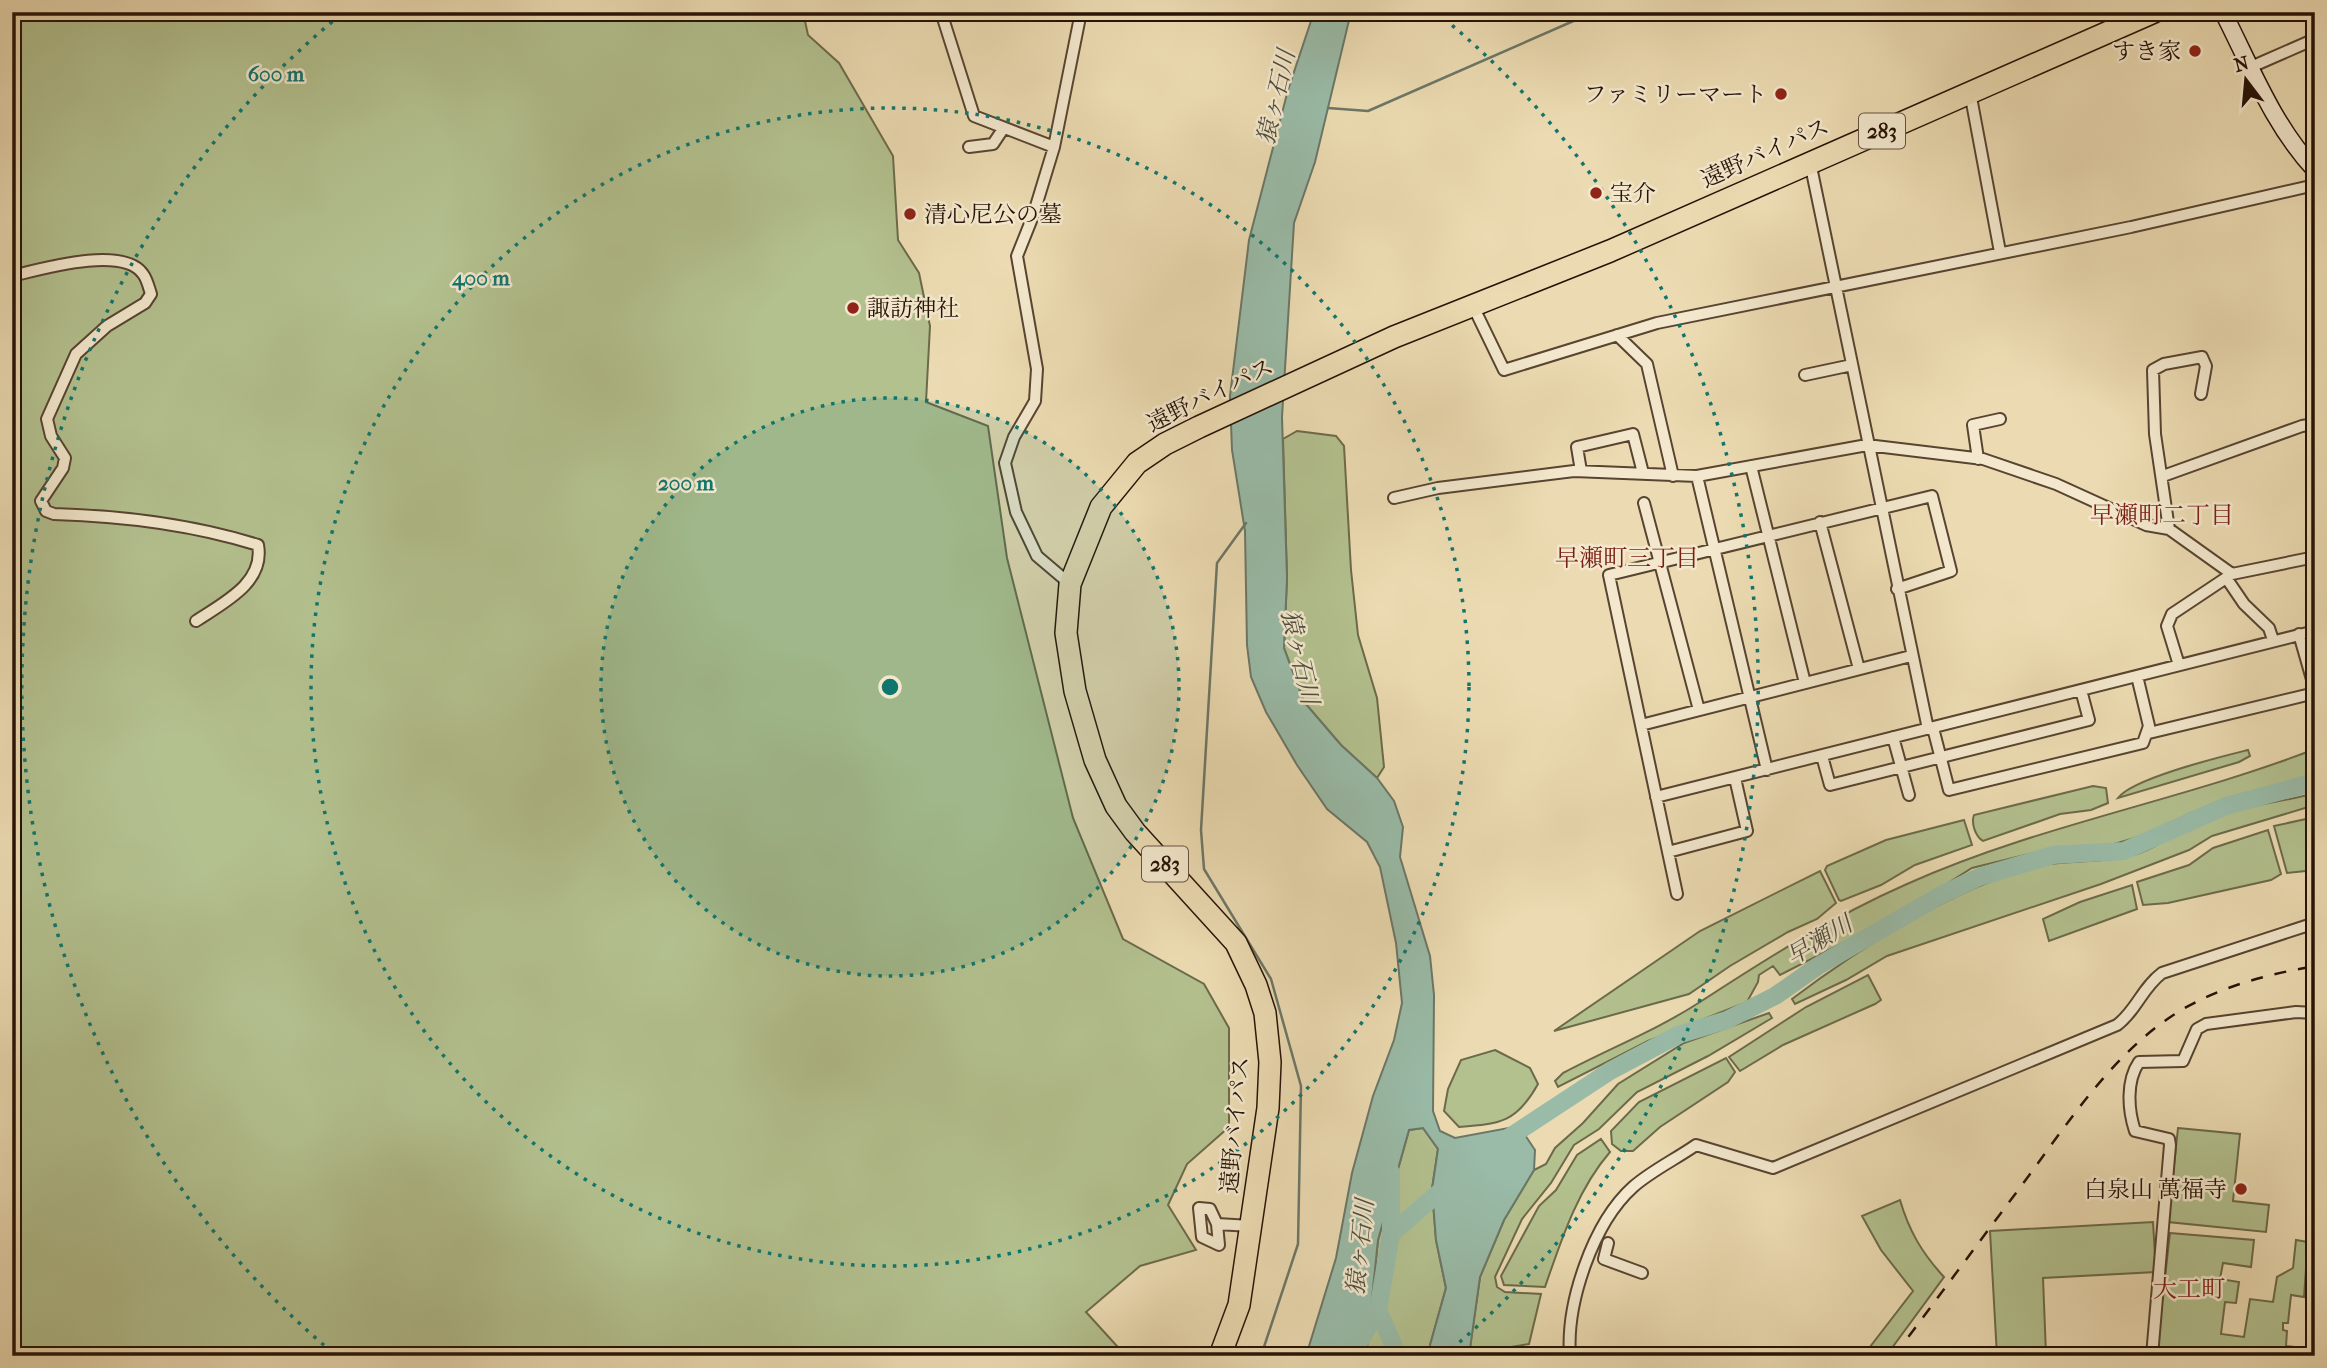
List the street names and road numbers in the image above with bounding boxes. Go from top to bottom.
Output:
street label: 遠野バイパス [1697,113,1833,193]
road number: 283 [1859,114,1905,148]
street label: 遠野バイパス [1142,353,1278,437]
road number: 283 [1142,846,1188,882]
street label: 遠野バイパス [1216,1055,1254,1195]

